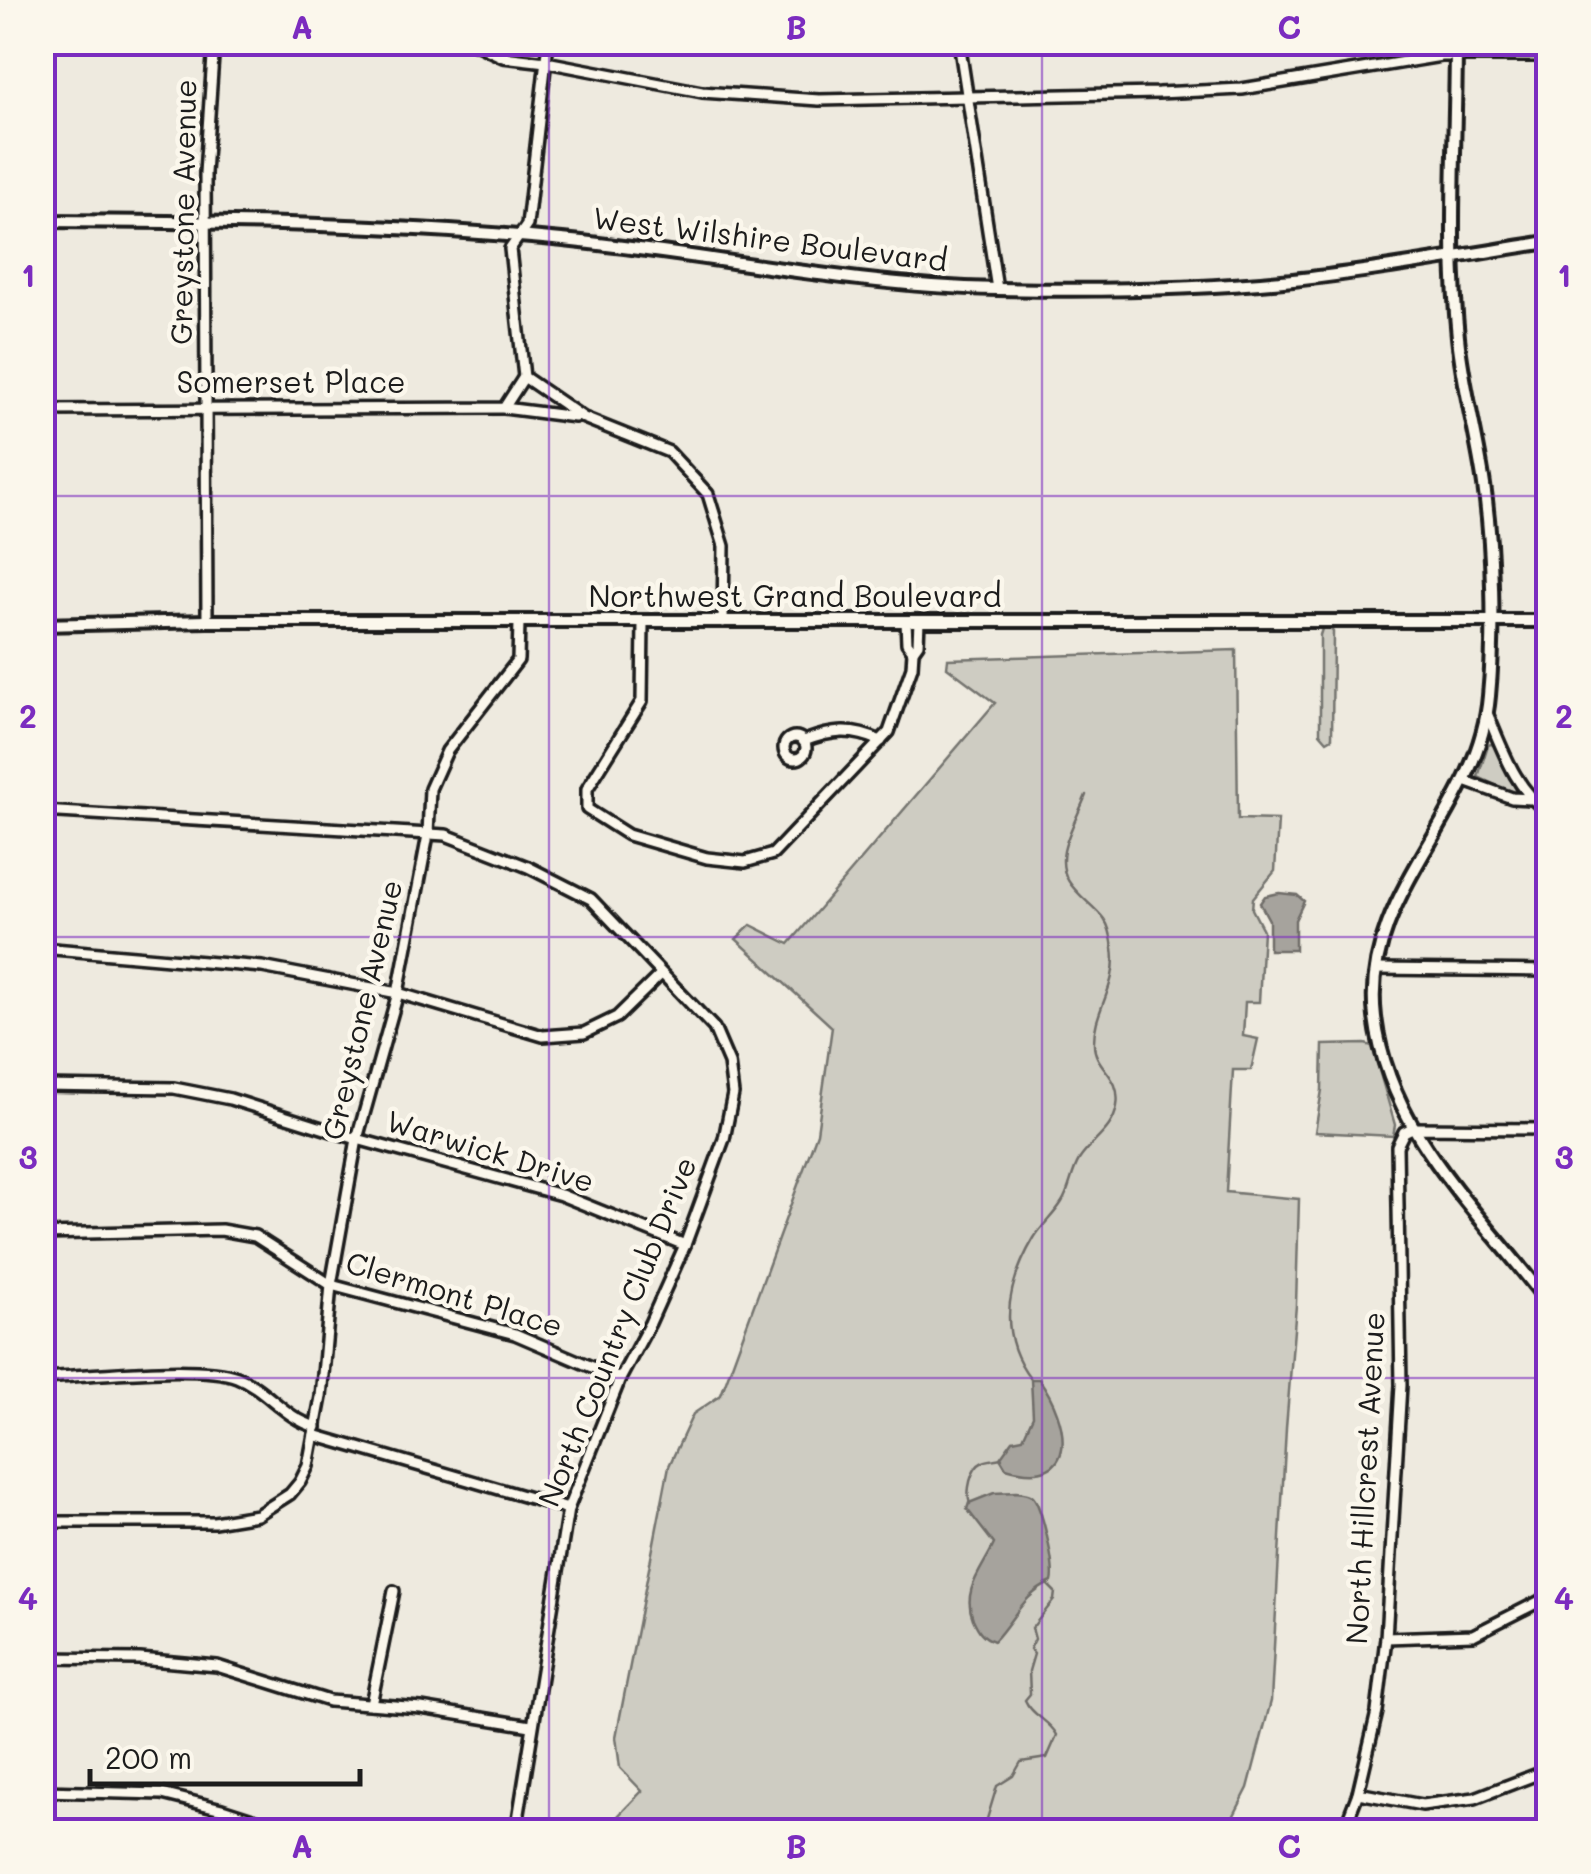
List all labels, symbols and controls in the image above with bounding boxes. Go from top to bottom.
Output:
text: A [291,5,313,47]
text: B [785,5,807,47]
text: C [1277,5,1301,47]
street label: Greystone Avenue [160,79,204,345]
street label: West Wilshire Boulevard [591,196,950,280]
text: 1 [21,253,35,295]
text: 1 [1557,253,1571,295]
street label: Somerset Place [177,361,405,401]
street label: Northwest Grand Boulevard [588,575,1002,615]
text: 2 [19,694,37,736]
text: 2 [1555,694,1573,736]
street label: Greystone Avenue [312,876,410,1143]
street label: Warwick Drive [382,1100,599,1201]
text: 3 [18,1135,38,1177]
text: 3 [1554,1135,1574,1177]
street label: North Country Club Drive [528,1150,705,1512]
street label: Clermont Place [341,1241,568,1345]
street label: North Hillcrest Avenue [1335,1311,1393,1645]
text: 4 [18,1576,38,1618]
text: 4 [1554,1576,1574,1618]
scale bar [90,1724,360,1786]
text: 200 m [105,1737,192,1777]
text: A [291,1824,313,1866]
text: B [785,1824,807,1866]
text: C [1277,1824,1301,1866]

